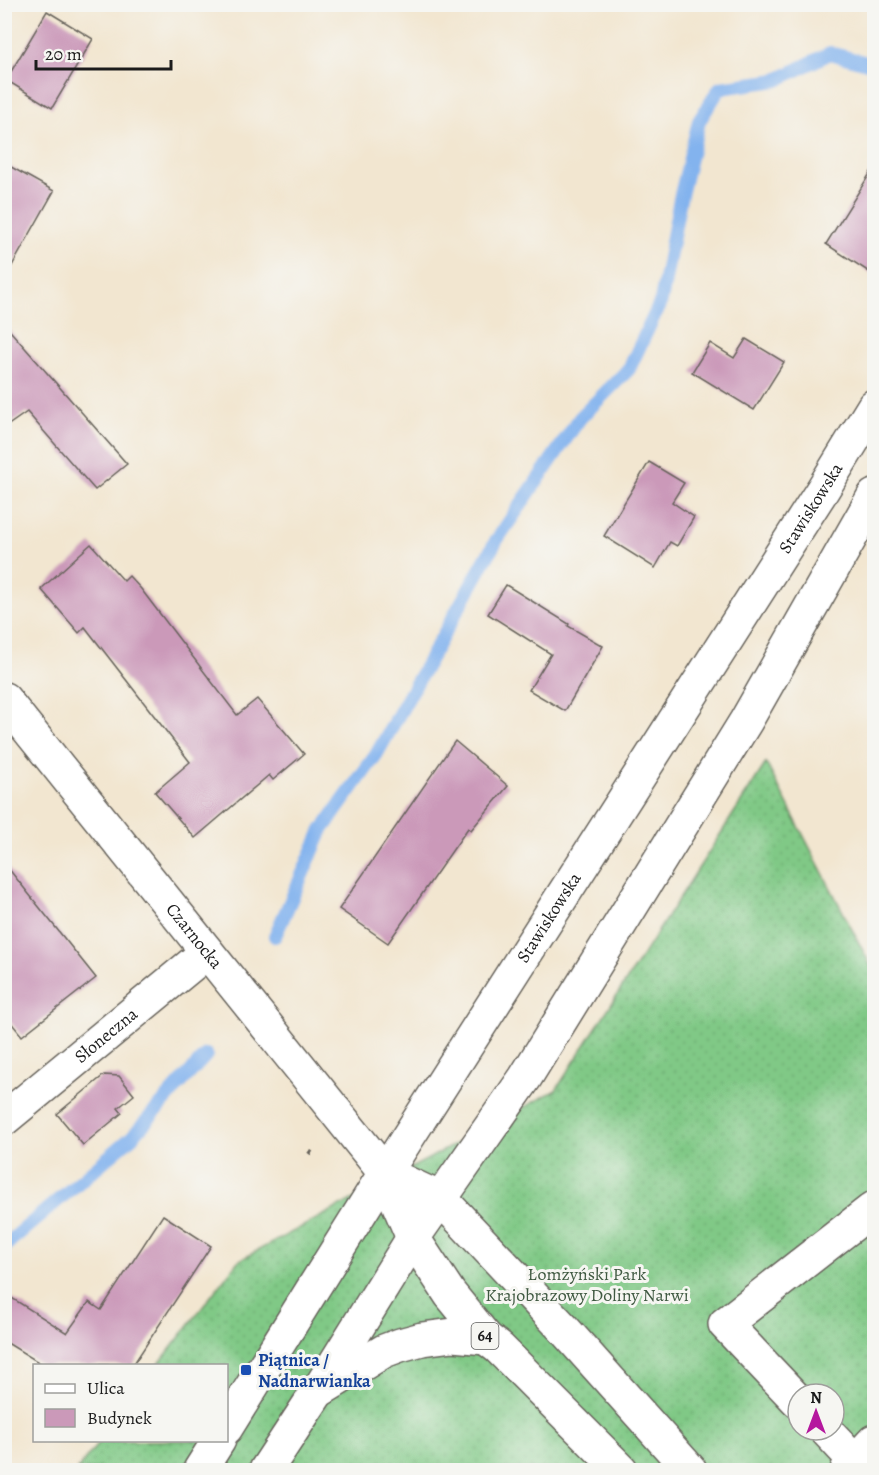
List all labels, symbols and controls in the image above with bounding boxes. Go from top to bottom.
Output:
scale bar [36,33,171,71]
text: 20 m [45,42,82,66]
street label: Stawiskowska [773,458,849,558]
street label: Stawiskowska [511,867,587,967]
street label: Czarnocka [161,898,229,974]
street label: Słoneczna [69,1002,143,1068]
park label: Łomżyński Park Krajobrazowy Doliny Narwi [485,1262,689,1307]
road number: 64 [472,1323,498,1349]
place label: Piątnica / Nadnarwianka [258,1348,371,1393]
marker: Piątnica / Nadnarwianka [239,1363,253,1377]
legend [33,1364,228,1442]
text: Ulica [87,1376,125,1400]
north arrow [786,1382,846,1442]
text: N [810,1387,822,1409]
text: Budynek [87,1406,152,1430]

